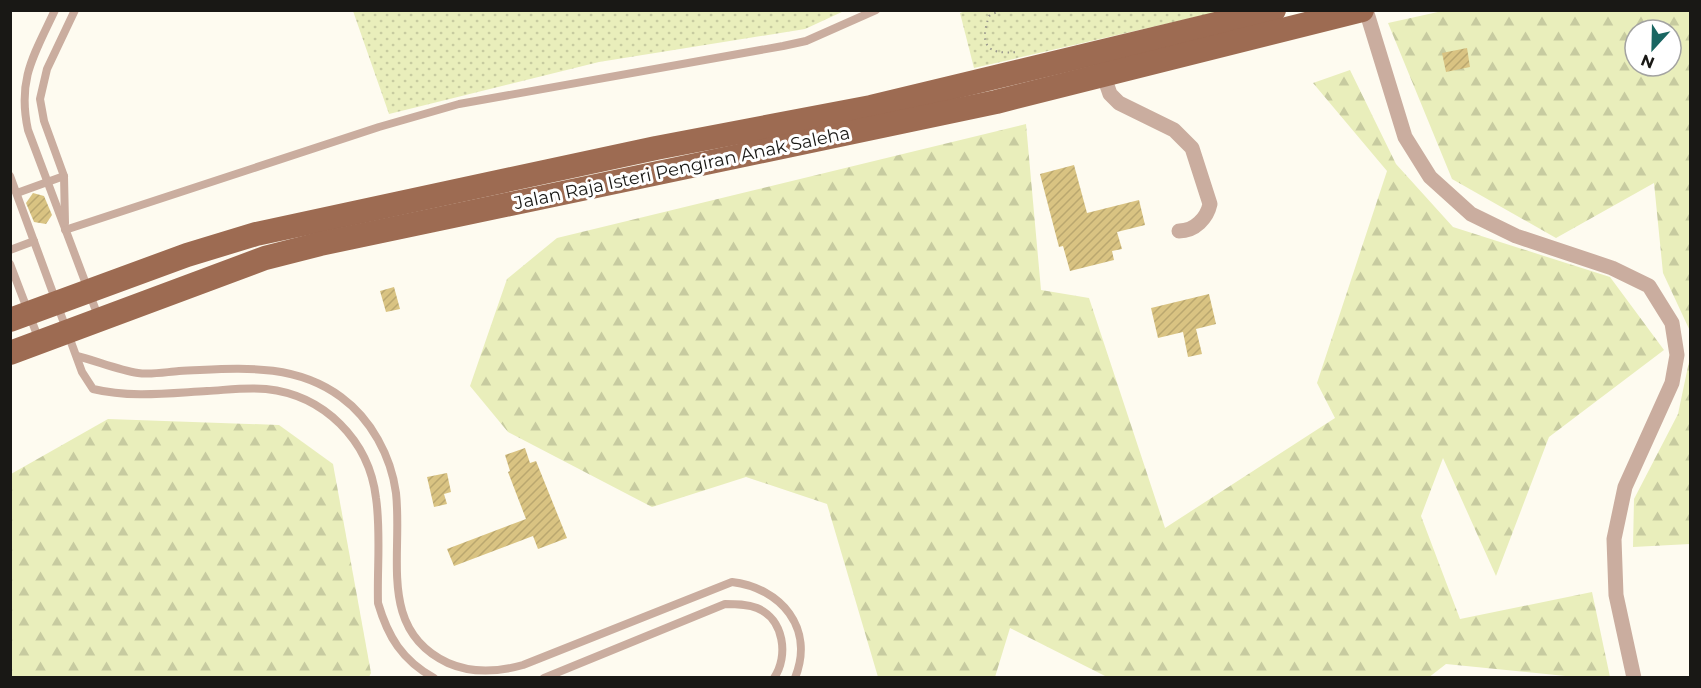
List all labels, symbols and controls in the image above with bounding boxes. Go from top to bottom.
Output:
north arrow [1623,18,1683,78]
text: N [1638,50,1657,73]
street label: Jalan Raja Isteri Pengiran Anak Saleha [511,122,852,215]

